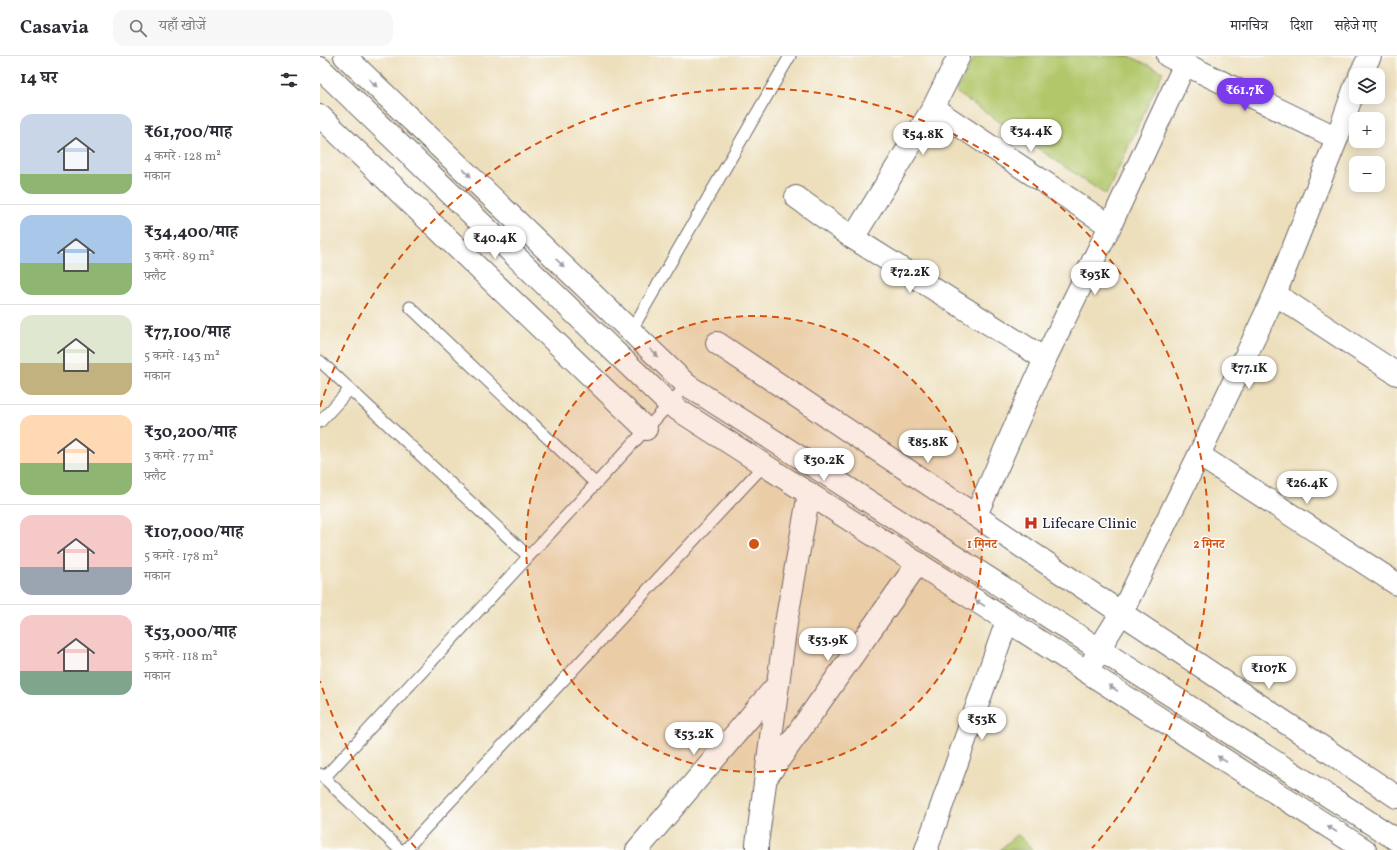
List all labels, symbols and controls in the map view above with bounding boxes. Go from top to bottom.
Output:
search box [113,10,393,46]
text: Casavia [20,15,89,41]
text: यहाँ खोजें [159,16,206,37]
icon: search [127,17,149,39]
text: मानचित्र [1230,17,1268,36]
text: दिशा [1290,17,1312,36]
text: सहेजे गए [1334,17,1377,36]
text: 14 घर [20,67,57,90]
map controls [1349,68,1385,192]
button: layers [1349,68,1385,104]
icon: filters [278,69,300,91]
one-way arrow [368,78,378,88]
pin: ₹61.7K [1212,78,1278,112]
text: ₹61.7K [1226,82,1264,100]
button: + [1349,112,1385,148]
pin: ₹34.4K [998,119,1064,153]
text: ₹61,700/माह [144,121,232,144]
pin: ₹54.8K [890,122,956,156]
text: ₹34.4K [1010,123,1052,141]
text: ₹54.8K [902,126,944,144]
icon: home [52,130,100,178]
text: 4 कमरे · 128 m² [144,148,221,166]
button: − [1349,156,1385,192]
text: मकान [144,168,170,186]
one-way arrow [462,168,472,178]
text: ₹34,400/माह [144,221,238,244]
pin: ₹40.4K [462,226,528,260]
text: ₹40.4K [473,230,517,248]
icon: home [52,231,100,279]
text: 3 कमरे · 89 m² [144,248,215,266]
one-way arrow [555,258,565,268]
pin: ₹72.2K [877,260,943,294]
pin: ₹93K [1071,262,1119,296]
text: ₹72.2K [890,264,930,282]
text: ₹93K [1080,266,1110,284]
text: फ़्लैट [144,268,166,286]
text: ₹77,100/माह [144,321,230,344]
icon: home [52,331,100,379]
text: 5 कमरे · 143 m² [144,348,220,366]
one-way arrow [649,348,659,358]
pin: ₹77.1K [1216,356,1282,390]
text: ₹77.1K [1231,360,1267,378]
text: मकान [144,368,170,386]
text: ₹30,200/माह [144,421,237,444]
pin: ₹85.8K [895,430,961,464]
icon: home [52,431,100,479]
text: ₹85.8K [908,434,948,452]
text: 3 कमरे · 77 m² [144,448,214,466]
pin: ₹30.2K [791,448,857,482]
text: ₹30.2K [803,452,845,470]
text: फ़्लैट [144,468,166,486]
pin: ₹26.4K [1274,471,1340,505]
text: ₹26.4K [1286,475,1328,493]
place label: Lifecare Clinic [1042,514,1137,535]
hospital icon: Lifecare Clinic [1023,515,1039,531]
text: ₹107,000/माह [144,521,243,544]
icon: home [52,531,100,579]
centre of rings [747,537,761,551]
text: 1 मिनट [967,537,998,553]
text: 2 मिनट [1193,537,1226,553]
text: 5 कमरे · 178 m² [144,548,218,566]
text: मकान [144,568,170,586]
one-way arrow [975,599,985,607]
text: ₹53,000/माह [144,621,236,644]
pin: ₹53.9K [795,628,861,662]
icon: home [52,631,100,679]
text: ₹53.9K [808,632,848,650]
text: 5 कमरे · 118 m² [144,648,218,666]
pin: ₹107K [1241,656,1297,690]
text: ₹107K [1251,660,1287,678]
text: मकान [144,668,170,686]
one-way arrow [1107,685,1119,692]
pin: ₹53K [958,707,1006,741]
text: ₹53K [967,711,997,729]
pin: ₹53.2K [661,722,727,756]
text: ₹53.2K [674,726,714,744]
one-way arrow [1216,755,1228,762]
one-way arrow [1327,825,1337,833]

